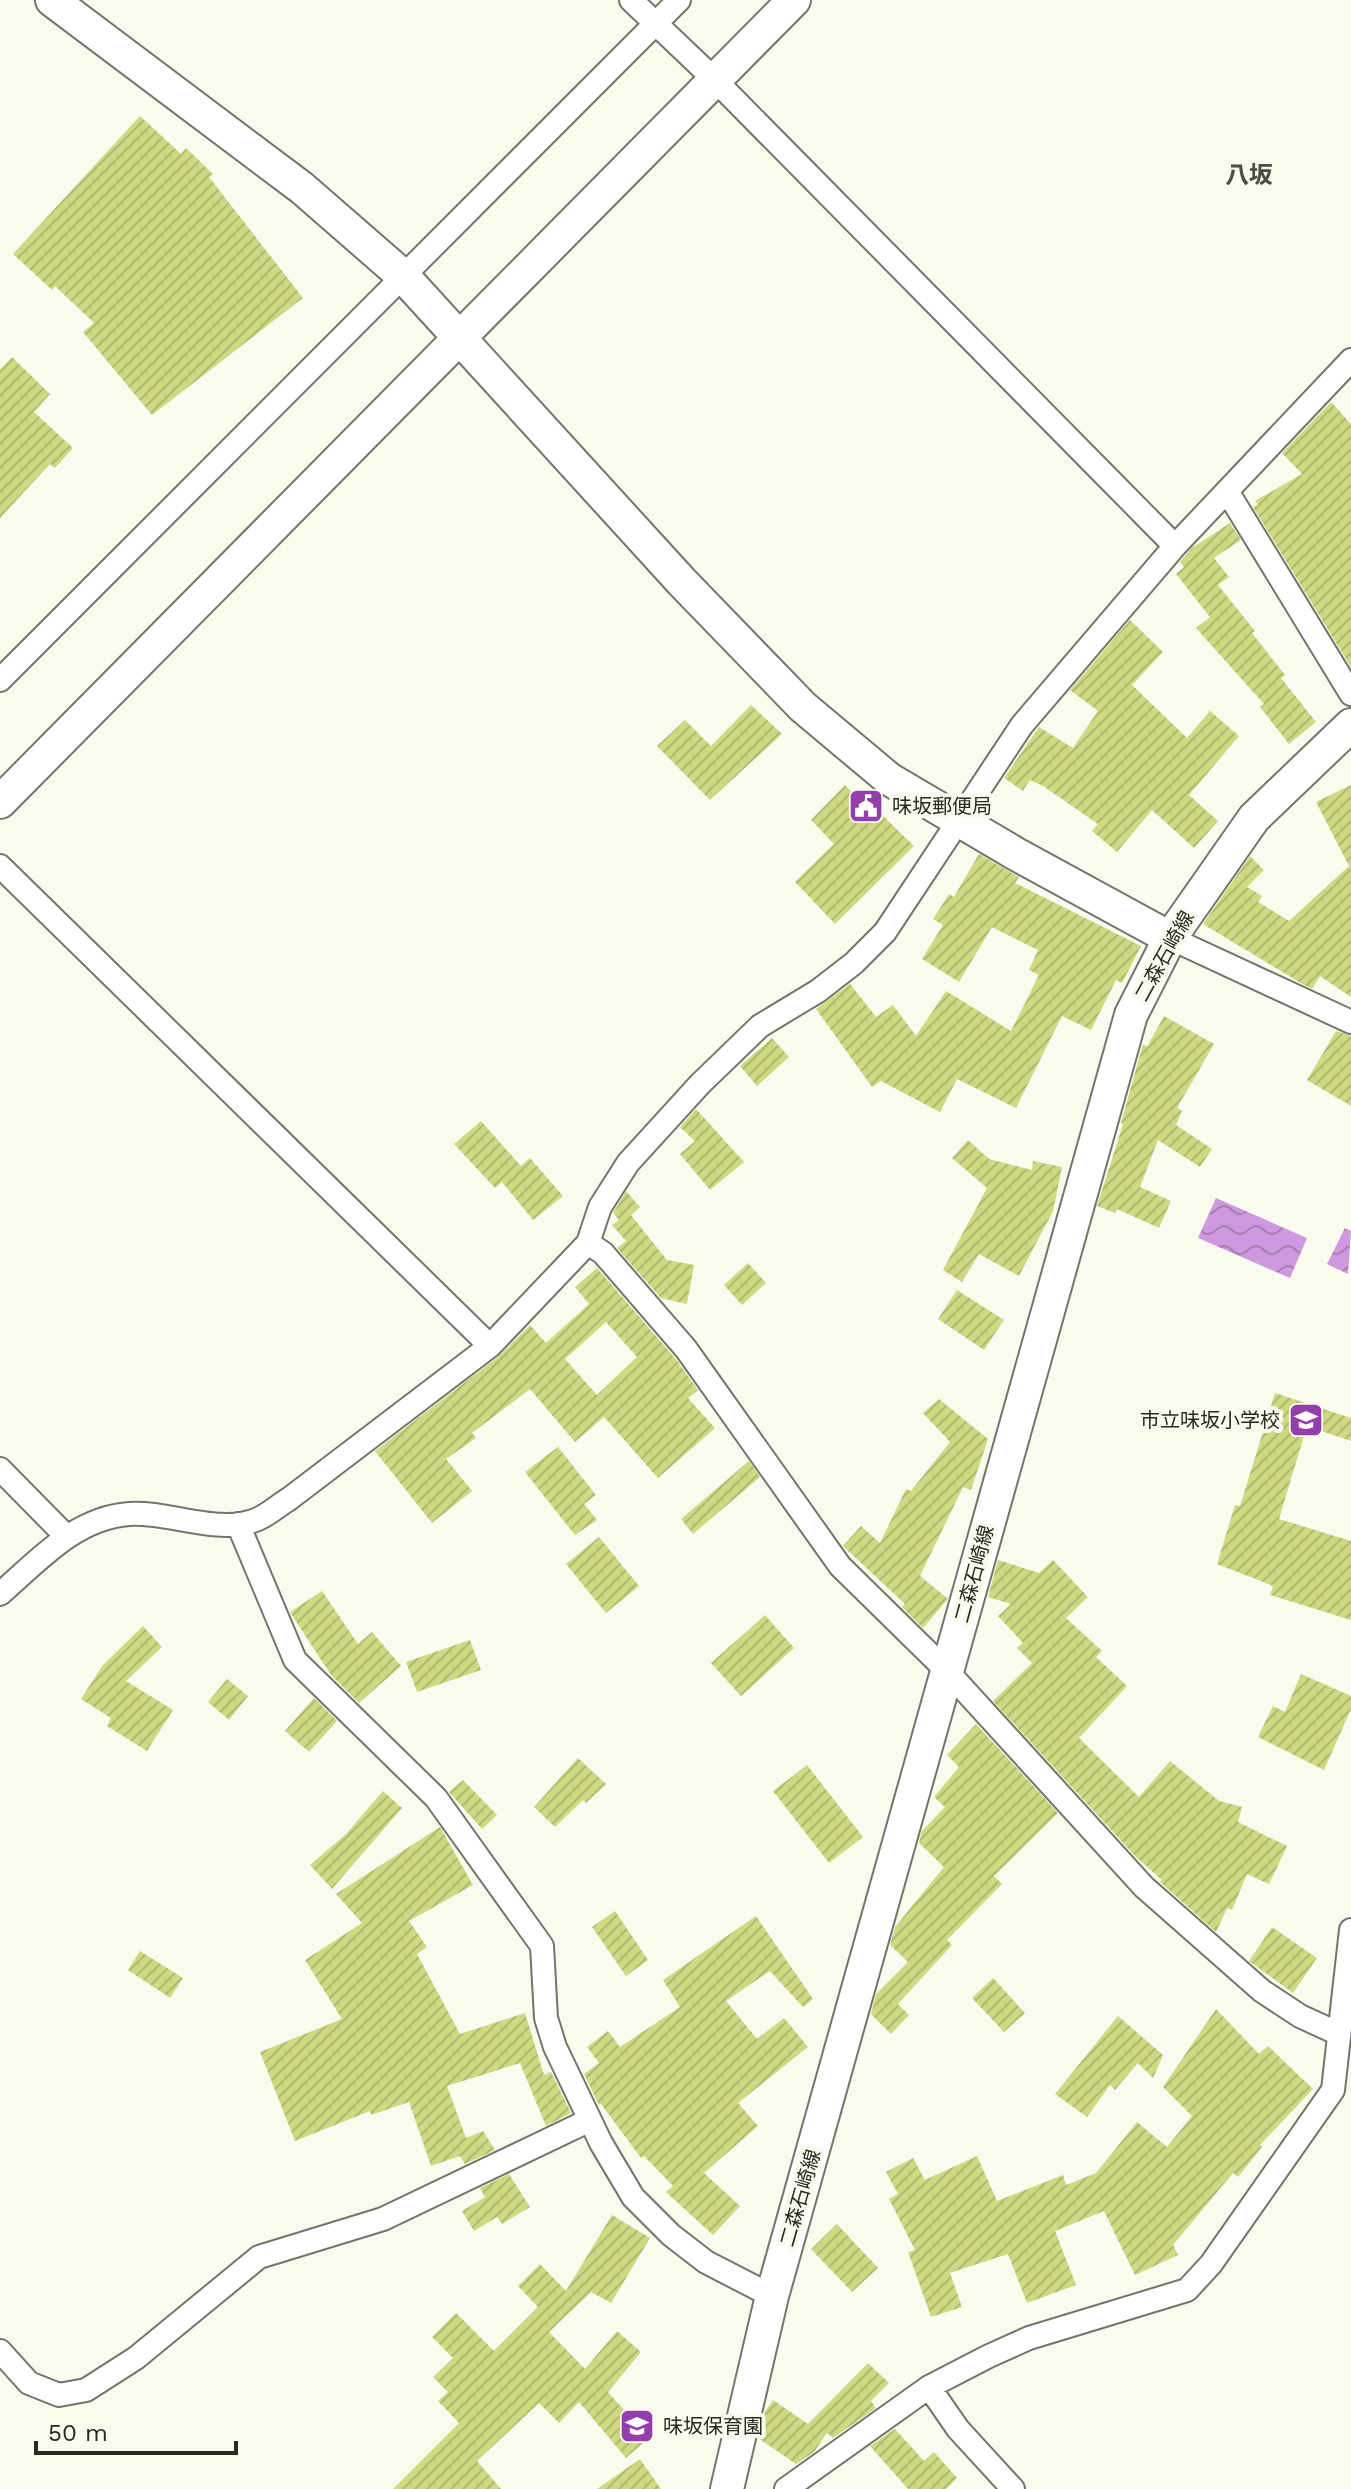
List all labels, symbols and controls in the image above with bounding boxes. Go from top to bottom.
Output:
district label: 八坂 [1225,161,1273,189]
public building icon: 味坂郵便局 [847,787,885,825]
place label: 味坂郵便局 [892,794,992,818]
street label: 二森石崎線 [1129,906,1199,1006]
school or university icon: 市立味坂小学校 [1287,1401,1325,1439]
place label: 市立味坂小学校 [1140,1408,1280,1432]
street label: 二森石崎線 [949,1523,999,1625]
street label: 二森石崎線 [775,2147,825,2249]
scale bar [36,2405,236,2455]
school or university icon: 味坂保育園 [618,2407,656,2445]
place label: 味坂保育園 [663,2414,763,2438]
text: 50 m [48,2419,108,2447]

